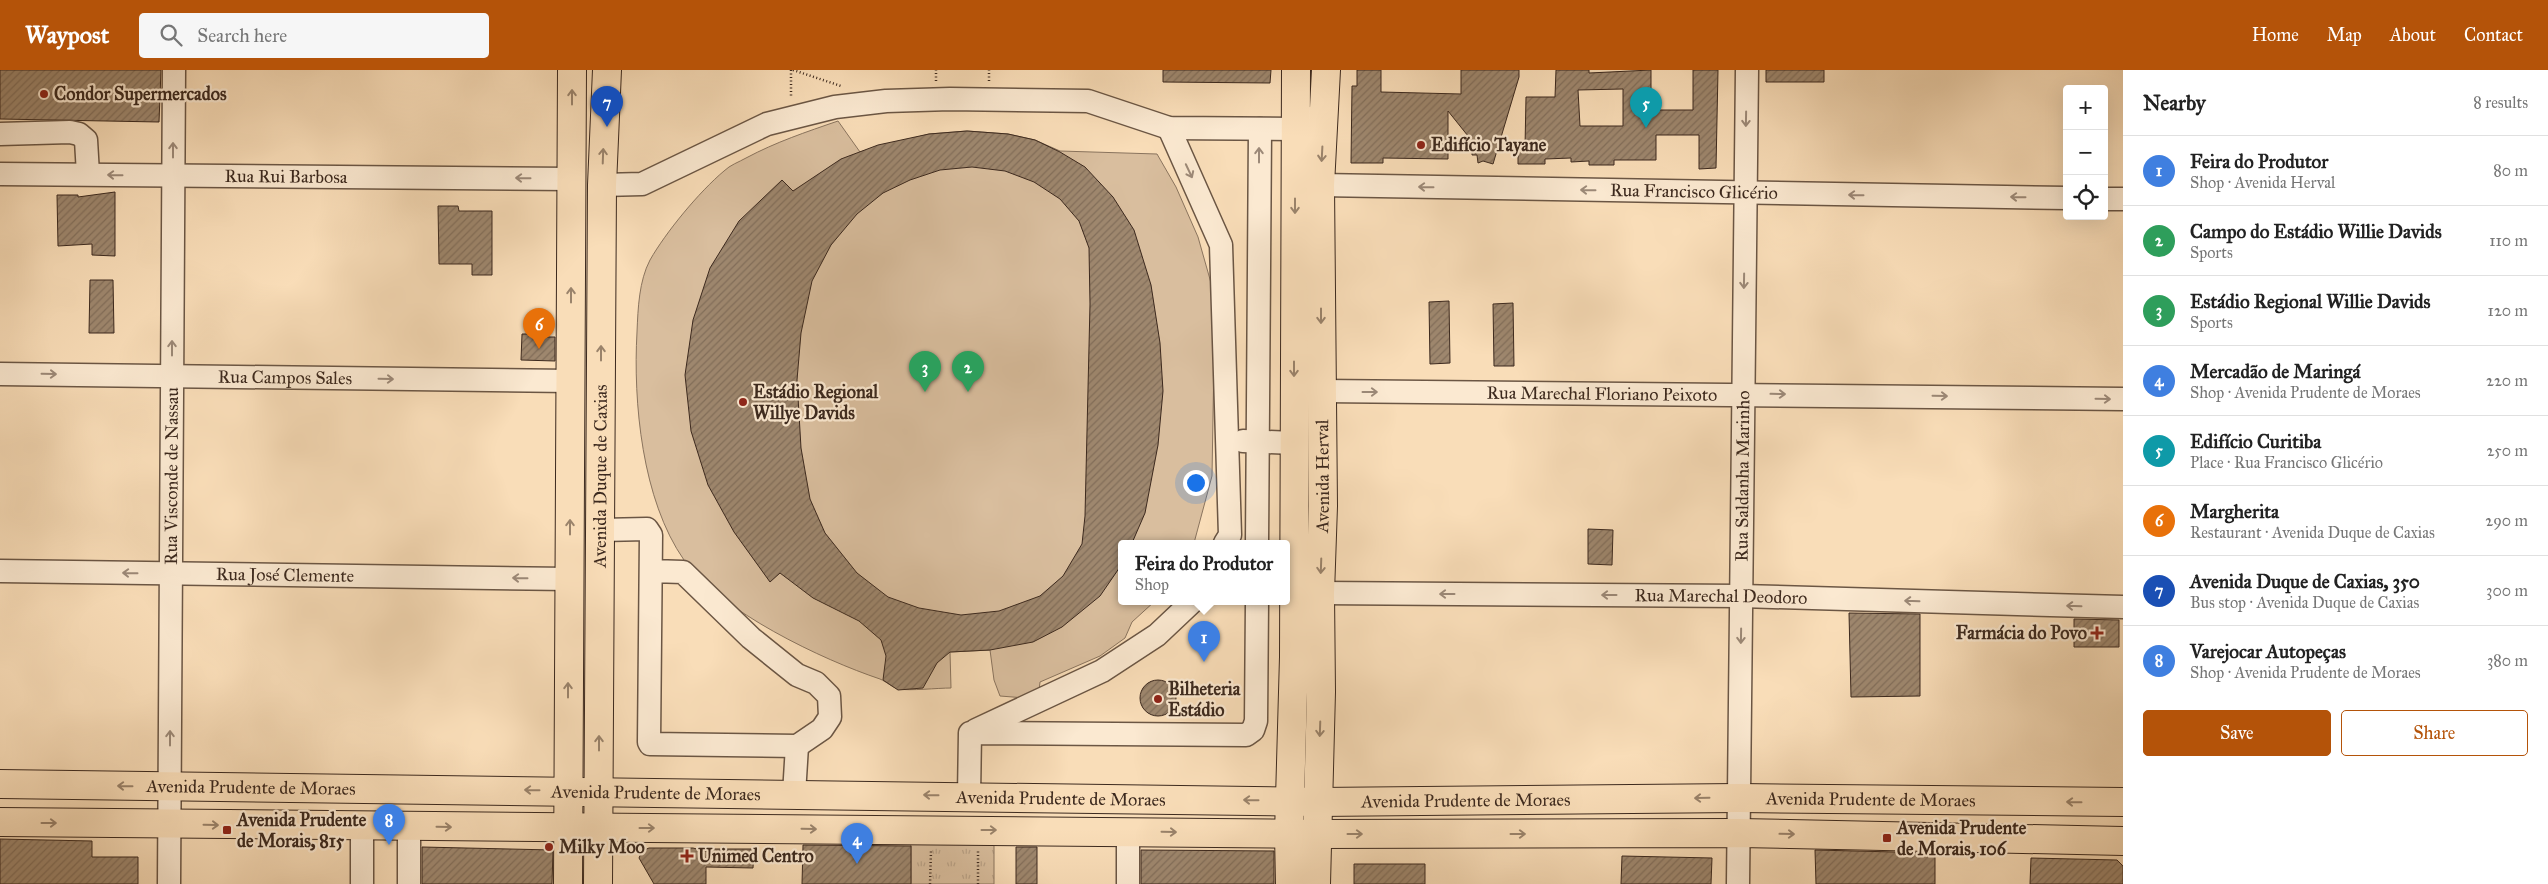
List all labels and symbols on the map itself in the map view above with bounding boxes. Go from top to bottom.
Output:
place label: Condor Supermercados [54,83,227,106]
pin: 7 [591,86,623,127]
pin: 5 [1630,87,1662,128]
marker: Condor Supermercados [38,88,50,100]
one-way arrow [567,89,577,106]
one-way arrow [1741,110,1751,126]
place label: Edifício Tayane [1431,134,1547,157]
marker: Edifício Tayane [1415,139,1427,151]
one-way arrow [168,142,178,158]
one-way arrow [1317,145,1327,161]
one-way arrow [1254,147,1264,163]
one-way arrow [599,148,608,164]
one-way arrow [1185,163,1194,178]
street label: Rua Rui Barbosa [224,165,348,188]
one-way arrow [108,170,124,180]
one-way arrow [515,173,532,183]
street label: Rua Francisco Glicério [1610,179,1778,204]
one-way arrow [1418,182,1434,192]
one-way arrow [1580,185,1596,195]
one-way arrow [1848,190,1864,200]
one-way arrow [2010,192,2026,202]
one-way arrow [1290,198,1300,214]
one-way arrow [1740,273,1749,289]
one-way arrow [566,287,576,303]
pin: 6 [523,308,555,349]
one-way arrow [1316,308,1326,324]
one-way arrow [167,340,177,356]
one-way arrow [596,345,606,362]
pin: 3 [909,351,941,392]
pin: 2 [952,351,984,392]
one-way arrow [1289,360,1299,376]
street label: Rua Campos Sales [218,366,352,389]
one-way arrow [40,369,56,379]
one-way arrow [378,374,394,383]
place label: Estádio Regional Willye Davids [753,381,879,425]
street label: Rua Marechal Floriano Peixoto [1486,382,1717,406]
street label: Avenida Duque de Caxias [589,384,612,569]
street label: Rua Visconde de Nassau [160,387,183,565]
one-way arrow [1362,387,1378,396]
one-way arrow [1770,389,1786,399]
street label: Rua Saldanha Marinho [1731,390,1754,562]
one-way arrow [1932,391,1948,401]
one-way arrow [2095,394,2111,403]
marker: Estádio Regional Willye Davids [737,396,749,408]
street label: Avenida Herval [1311,419,1334,534]
your location [1183,470,1209,496]
one-way arrow [565,519,574,535]
one-way arrow [1316,558,1325,574]
street label: Rua José Clemente [216,563,354,587]
one-way arrow [123,568,139,578]
one-way arrow [513,573,529,583]
street label: Rua Marechal Deodoro [1634,584,1808,609]
one-way arrow [1439,589,1456,599]
one-way arrow [1602,590,1618,600]
one-way arrow [1904,596,1920,606]
one-way arrow [2067,601,2083,611]
pin: 1 [1188,621,1220,662]
place label: Farmácia do Povo [1956,622,2087,644]
marker: Farmácia do Povo [2091,627,2103,639]
one-way arrow [1736,628,1746,644]
place label: Bilheteria Estádio [1168,678,1241,721]
one-way arrow [564,682,573,698]
marker: Bilheteria Estádio [1152,693,1164,705]
one-way arrow [1315,720,1325,736]
one-way arrow [165,730,175,746]
one-way arrow [594,735,604,752]
street label: Avenida Prudente de Moraes [145,775,356,800]
one-way arrow [117,781,134,791]
street label: Avenida Prudente de Moraes [550,781,761,805]
one-way arrow [525,786,541,795]
street label: Avenida Prudente de Moraes [955,786,1166,811]
street label: Avenida Prudente de Moraes [1765,787,1976,811]
street label: Avenida Prudente de Moraes [1360,789,1571,813]
one-way arrow [924,790,940,800]
one-way arrow [1694,793,1710,803]
one-way arrow [1244,795,1260,805]
one-way arrow [2067,797,2083,806]
pin: 8 [373,804,405,845]
place label: Avenida Prudente de Morais, 815 [236,809,367,852]
place label: Avenida Prudente de Morais, 106 [1896,817,2027,860]
one-way arrow [40,818,56,828]
one-way arrow [203,820,219,829]
one-way arrow [435,822,451,832]
one-way arrow [638,823,655,833]
pin: 4 [841,823,873,864]
marker: Avenida Prudente de Morais, 815 [221,824,233,836]
one-way arrow [801,824,817,834]
one-way arrow [981,825,997,835]
one-way arrow [1161,827,1177,837]
one-way arrow [1346,829,1363,839]
one-way arrow [1509,829,1525,839]
one-way arrow [1779,829,1795,839]
marker: Avenida Prudente de Morais, 106 [1881,832,1893,844]
place label: Milky Moo [559,836,645,859]
marker: Milky Moo [543,841,555,853]
place label: Unimed Centro [698,845,814,867]
marker: Unimed Centro [680,849,694,863]

